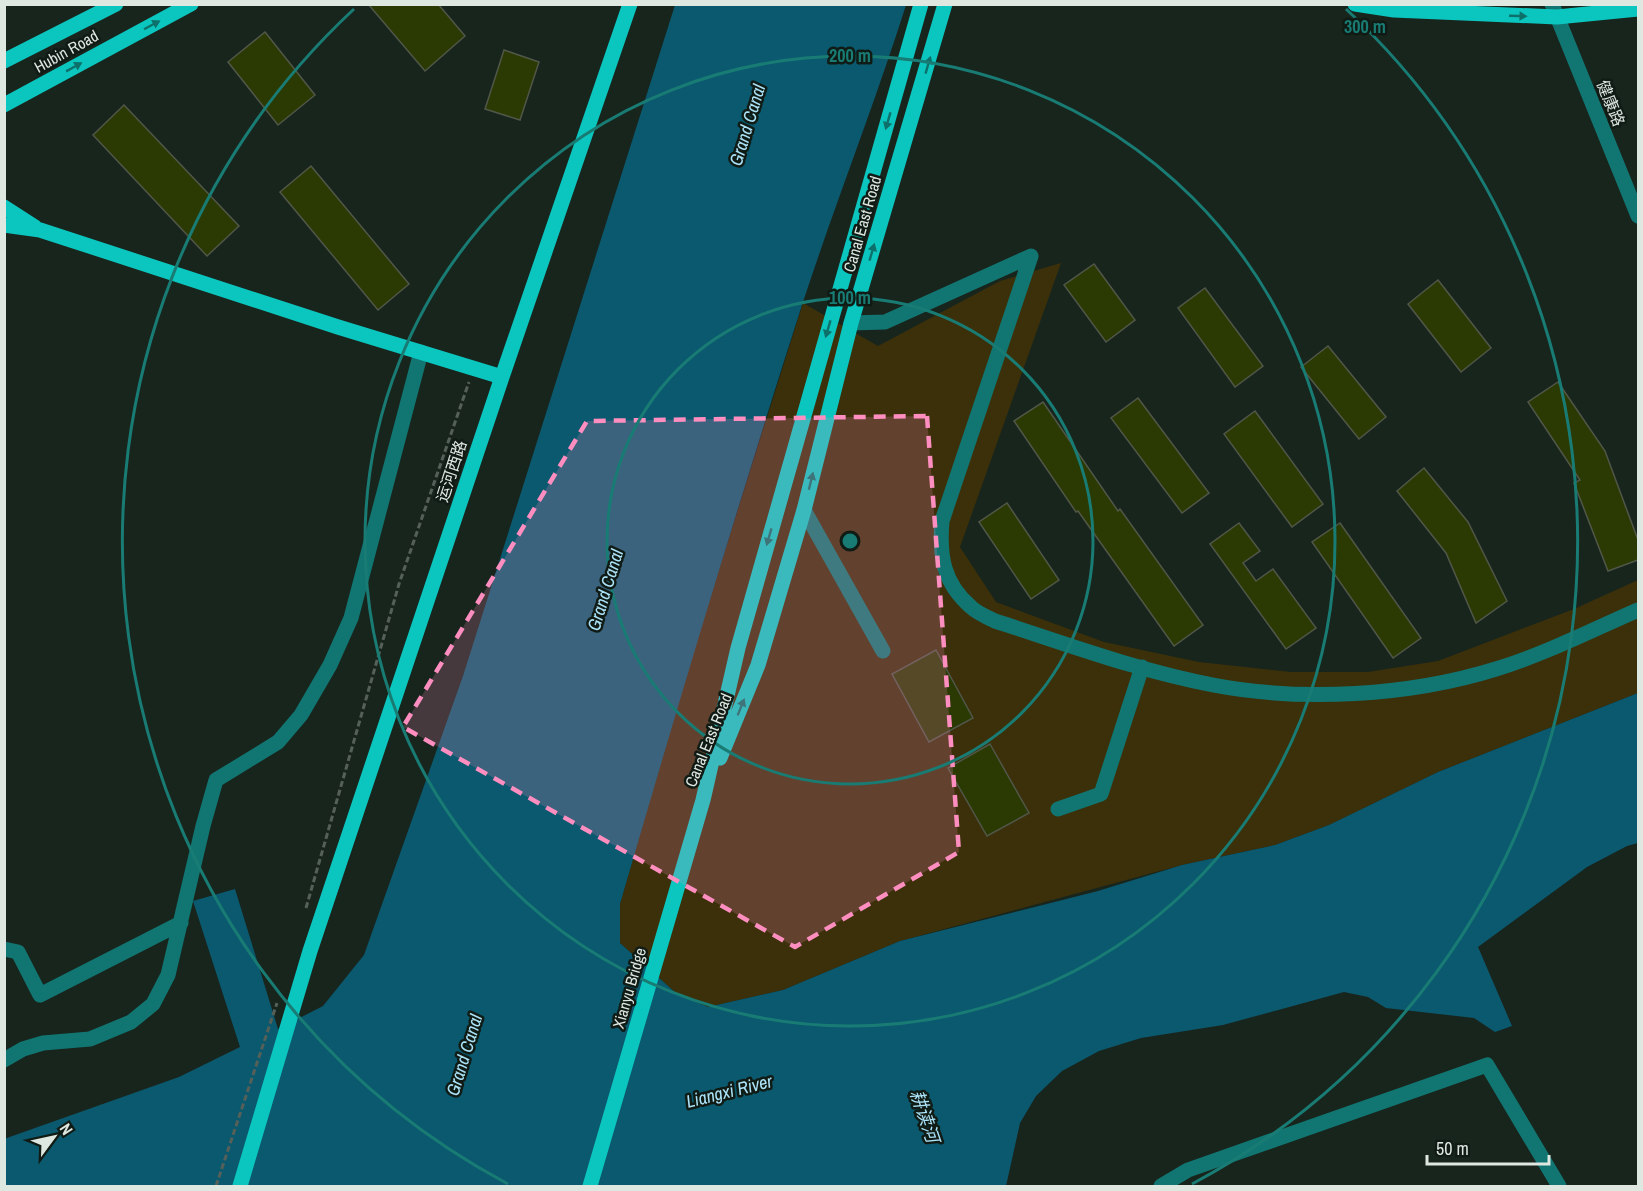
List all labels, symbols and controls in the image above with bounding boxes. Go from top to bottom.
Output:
one-way arrow [1508,11,1527,20]
text: 300 m [1344,14,1386,39]
one-way arrow [144,20,161,30]
street label: Hubin Road [30,24,102,78]
text: 200 m [829,43,871,68]
one-way arrow [924,56,933,74]
one-way arrow [66,61,82,72]
street label: 健康路 [1592,77,1630,129]
water label: Grand Canal [723,81,771,169]
one-way arrow [883,112,892,130]
street label: Canal East Road [838,173,886,275]
one-way arrow [868,243,877,261]
text: 100 m [829,285,871,310]
one-way arrow [823,320,832,338]
street label: 运河西路 [431,437,471,505]
one-way arrow [807,472,817,490]
one-way arrow [764,528,773,546]
centre of rings [840,531,860,551]
water label: Grand Canal [581,546,629,634]
street label: Canal East Road [679,690,737,790]
one-way arrow [736,697,746,715]
street label: Xianyu Bridge [607,945,651,1031]
water label: Grand Canal [440,1011,488,1099]
water label: Liangxi River [683,1068,776,1114]
water label: 耕读河 [904,1086,947,1148]
north arrow [24,1107,84,1167]
text: N [55,1119,78,1139]
scale bar [1427,1128,1548,1166]
text: 50 m [1436,1136,1469,1161]

